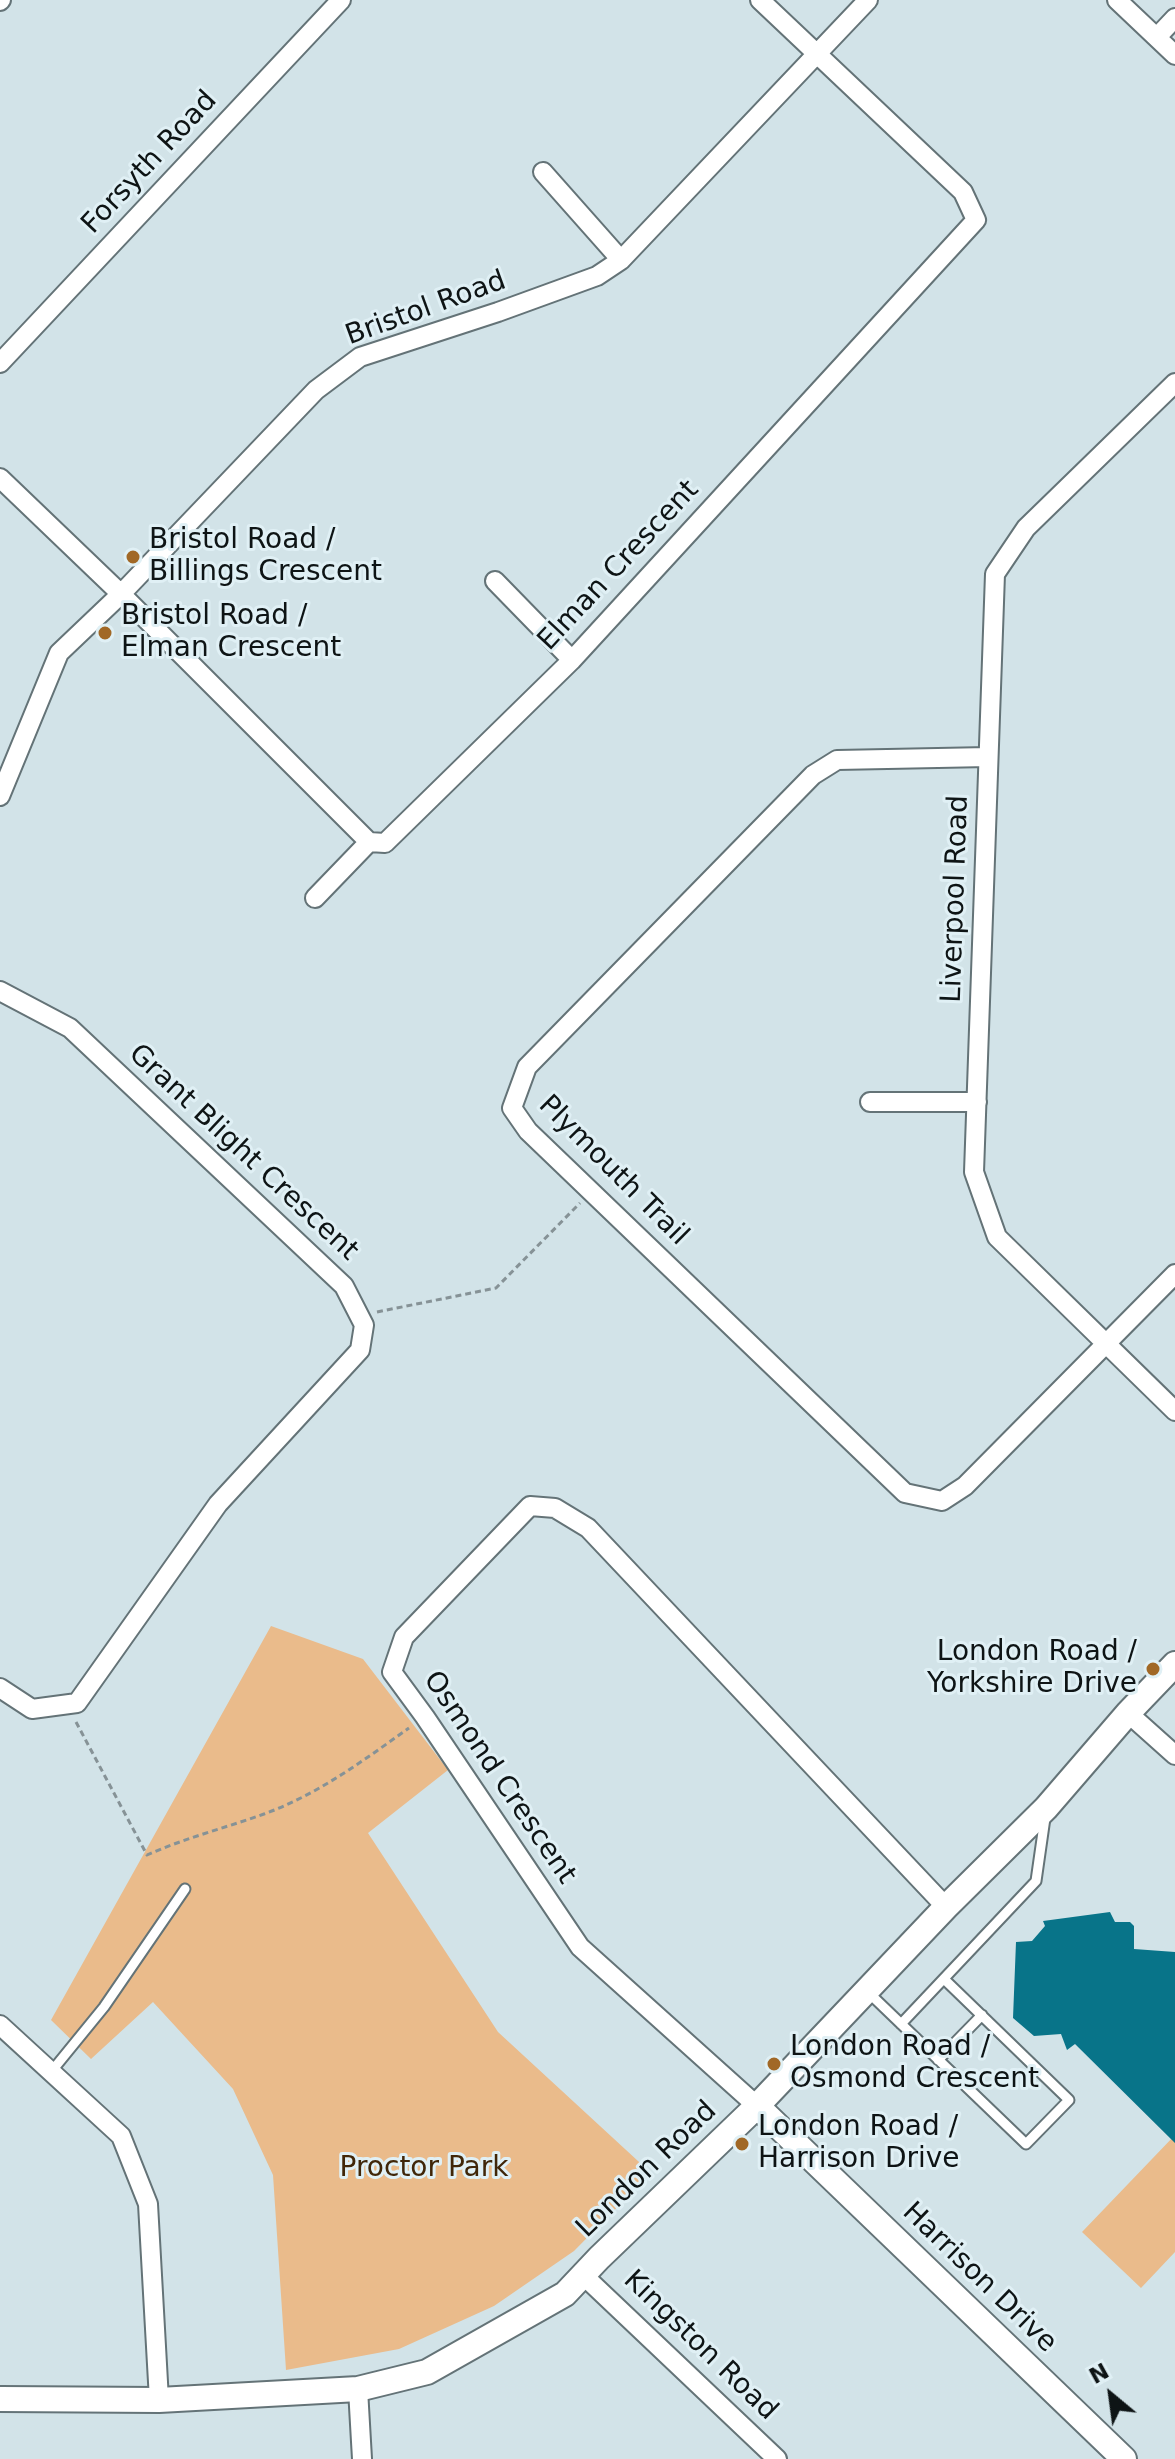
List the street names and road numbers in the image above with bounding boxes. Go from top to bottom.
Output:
street label: Forsyth Road [75,85,225,241]
street label: Bristol Road [341,264,511,354]
street label: Elman Crescent [532,474,706,658]
street label: Liverpool Road [936,795,976,1003]
street label: Grant Blight Crescent [121,1038,365,1268]
street label: Plymouth Trail [531,1089,695,1253]
street label: Osmond Crescent [415,1665,583,1891]
street label: London Road [570,2095,724,2245]
street label: Harrison Drive [895,2196,1063,2360]
street label: Kingston Road [616,2264,784,2428]

